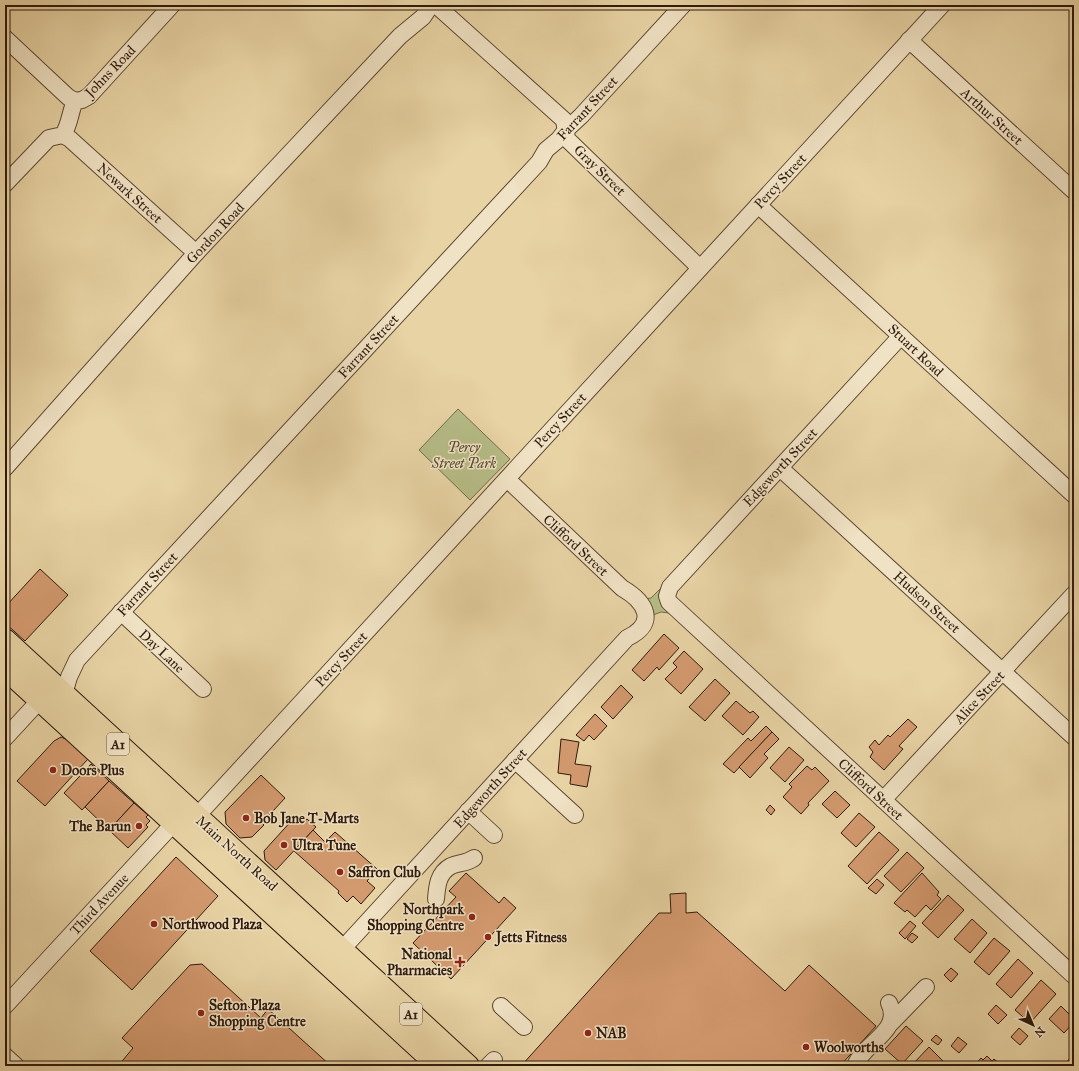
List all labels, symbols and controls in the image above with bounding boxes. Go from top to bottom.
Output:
street label: Johns Road [80,42,140,103]
street label: Farrant Street [553,73,621,144]
street label: Arthur Street [956,83,1026,149]
street label: Gray Street [570,141,629,199]
street label: Percy Street [751,150,810,212]
street label: Newark Street [94,160,166,227]
street label: Gordon Road [183,199,248,267]
street label: Farrant Street [334,311,402,382]
street label: Stuart Road [884,320,947,380]
street label: Percy Street [531,389,590,451]
street label: Edgeworth Street [740,424,821,510]
park label: Percy Street Park [431,439,497,472]
street label: Clifford Street [540,511,612,580]
street label: Farrant Street [113,549,181,620]
street label: Hudson Street [890,568,964,637]
street label: Day Lane [135,626,188,677]
street label: Percy Street [312,628,371,690]
street label: Alice Street [950,667,1008,728]
road number: A1 [107,733,129,755]
street label: Edgeworth Street [450,745,531,832]
street label: Clifford Street [835,755,907,824]
place label: Doors Plus [61,762,124,779]
marker: Doors Plus [48,765,58,775]
place label: Bob Jane T-Marts [254,810,359,828]
street label: Main North Road [192,812,281,895]
marker: Bob Jane T-Marts [241,813,251,823]
place label: The Barun [68,818,131,835]
marker: The Barun [134,821,144,831]
place label: Ultra Tune [292,837,356,854]
marker: Ultra Tune [279,840,289,850]
place label: Saffron Club [348,864,421,881]
marker: Saffron Club [335,867,345,877]
street label: Third Avenue [66,870,132,939]
place label: Northpark Shopping Centre [367,901,464,935]
marker: Northpark Shopping Centre [467,912,477,922]
place label: Northwood Plaza [162,916,263,933]
marker: Northwood Plaza [149,919,159,929]
place label: Jetts Fitness [494,929,567,947]
marker: Jetts Fitness [483,932,493,942]
place label: National Pharmacies [387,946,453,979]
marker: National Pharmacies [455,957,465,967]
place label: Sefton Plaza Shopping Centre [209,997,306,1031]
road number: A1 [400,1003,422,1025]
north arrow [1013,1005,1053,1045]
marker: Sefton Plaza Shopping Centre [196,1008,206,1018]
text: N [1031,1024,1047,1040]
place label: NAB [596,1025,626,1042]
marker: NAB [583,1028,593,1038]
place label: Woolworths [814,1039,884,1056]
marker: Woolworths [801,1042,811,1052]

